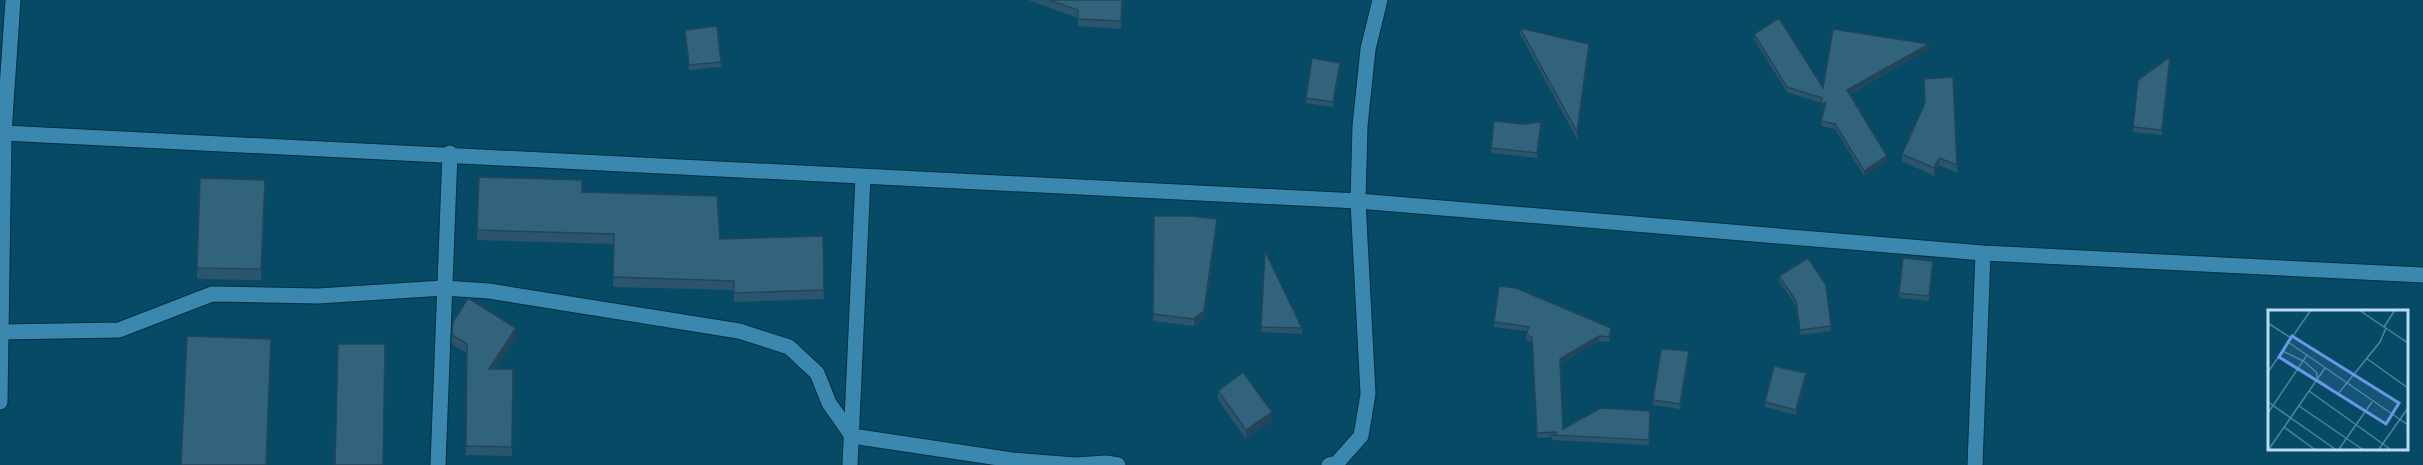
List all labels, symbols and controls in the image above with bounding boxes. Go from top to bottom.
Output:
inset map [2268,310,2408,450]

